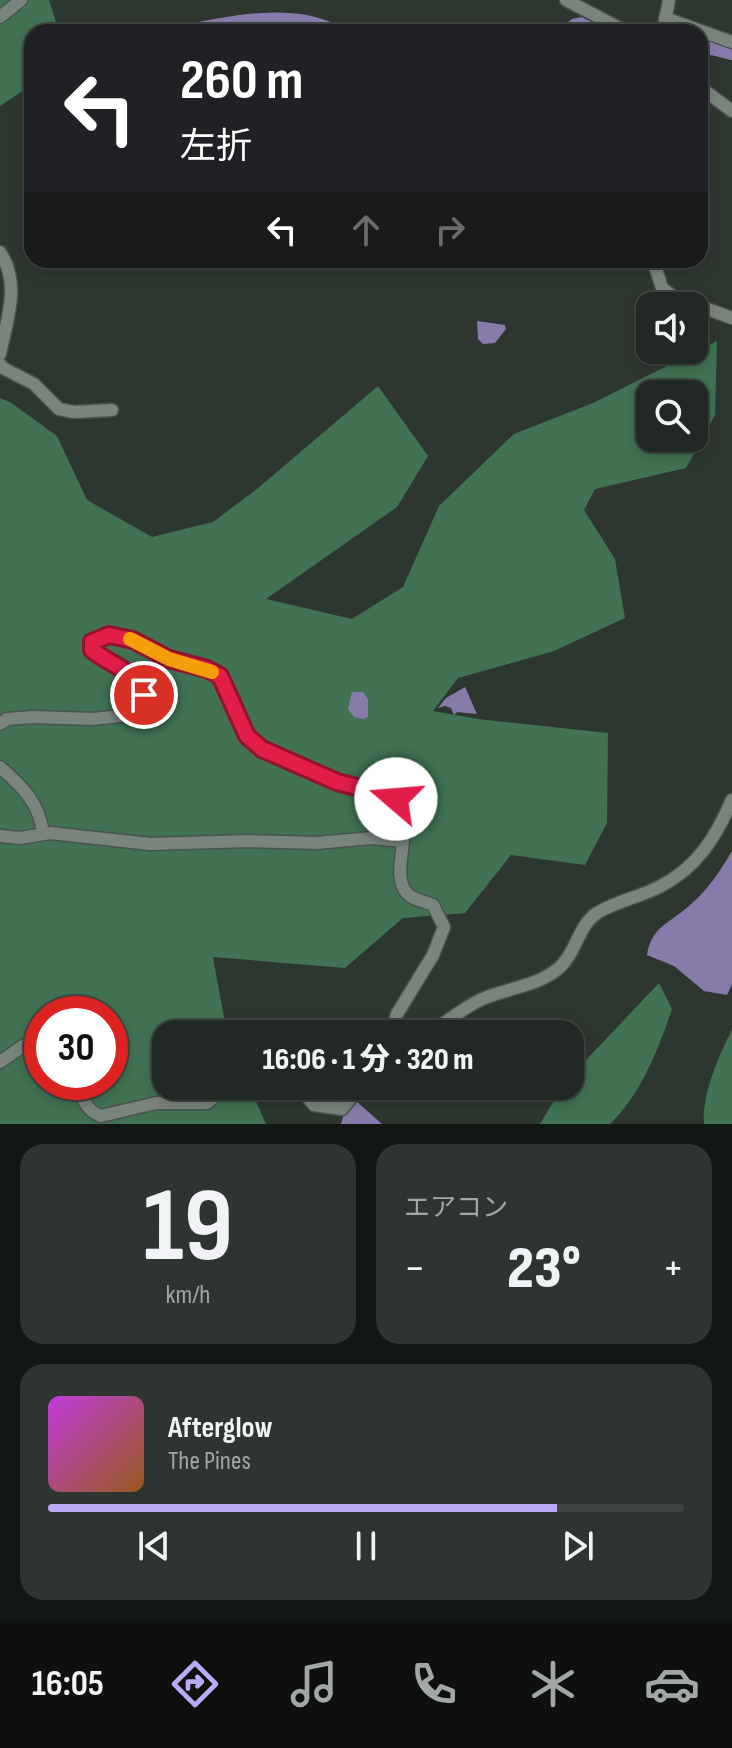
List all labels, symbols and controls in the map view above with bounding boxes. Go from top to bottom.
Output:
text: 260 m [180,48,303,115]
icon: left [48,56,152,160]
text: 左折 [180,126,252,169]
icon: left [260,208,304,252]
icon: ahead [344,208,388,252]
icon: right [428,208,472,252]
map controls [636,292,708,452]
button: sound [636,292,708,364]
button: search [636,380,708,452]
pin [110,661,178,729]
icon: arrive [122,673,166,717]
position arrow [354,757,438,841]
speed limit sign: 30 [24,996,128,1100]
text: 16:06 · 1 分 · 320 m [263,1042,473,1078]
text: 19 [143,1165,233,1290]
text: エアコン [404,1193,508,1224]
text: 23° [507,1233,581,1305]
text: − [404,1242,426,1295]
text: + [662,1242,684,1295]
text: km/h [166,1280,210,1311]
text: Afterglow [168,1410,273,1446]
text: The Pines [168,1446,251,1477]
icon: previous [132,1524,176,1568]
icon: pause [344,1524,388,1568]
icon: next [556,1524,600,1568]
icon: directions [167,1656,223,1712]
icon: music [286,1656,342,1712]
icon: phone [406,1656,462,1712]
icon: climate [525,1656,581,1712]
icon: car [644,1656,700,1712]
text: 16:05 [32,1663,104,1706]

